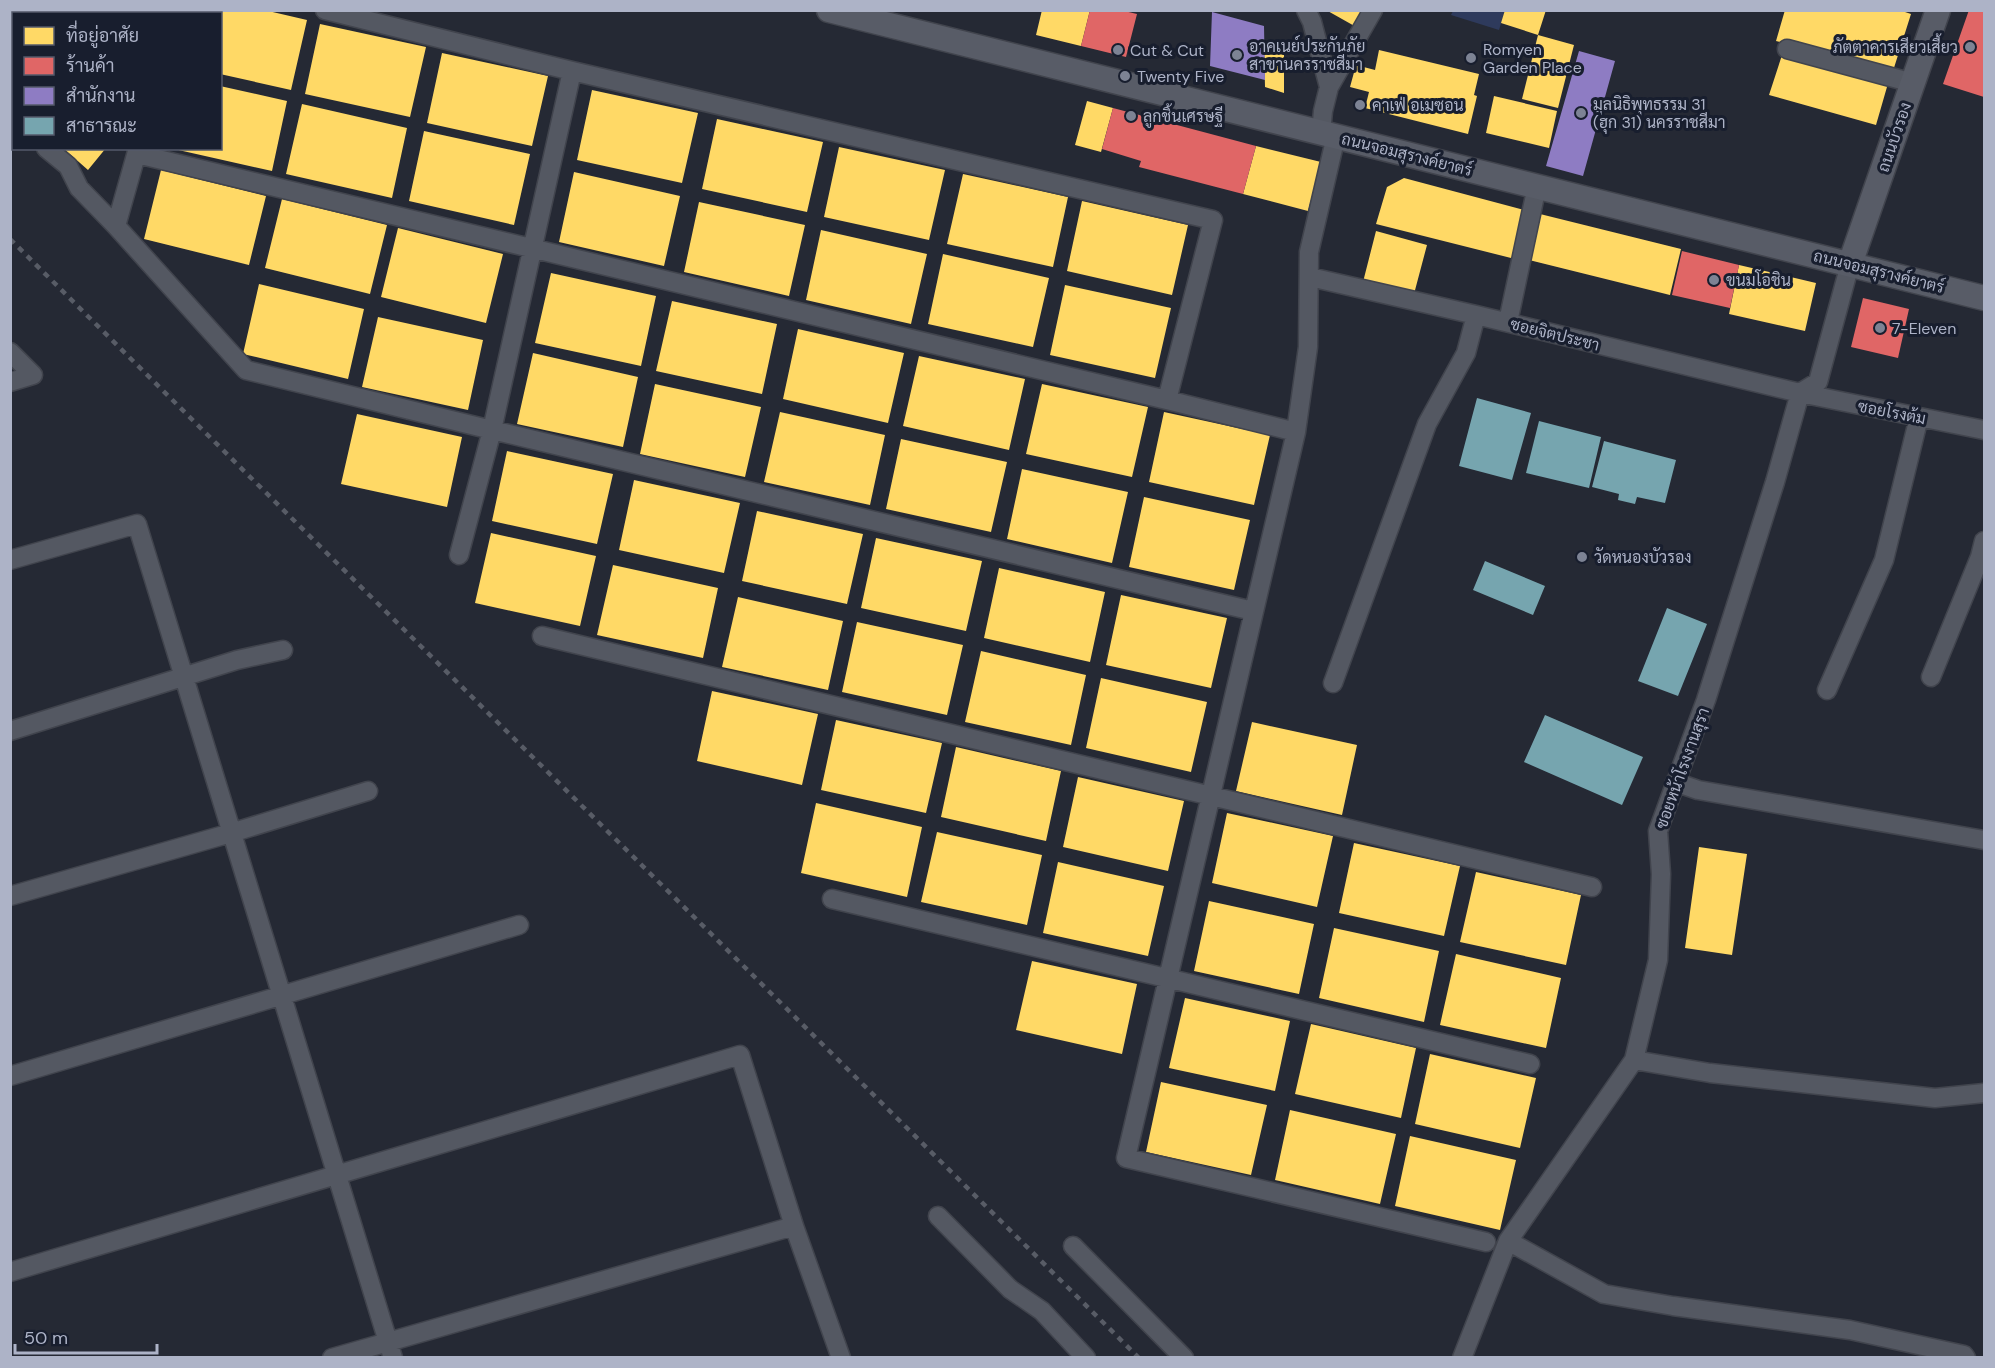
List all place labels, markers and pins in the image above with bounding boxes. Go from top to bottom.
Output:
place label: ภัตตาคารเสียวเสี้ยว [1833,33,1958,58]
place label: อาคเนย์ประกันภัย สาขานครราชสีมา [1249,34,1365,75]
place label: Romyen Garden Place [1483,39,1582,78]
place label: Cut & Cut [1130,40,1204,61]
marker: ภัตตาคารเสียวเสี้ยว [1963,40,1977,54]
marker: Cut & Cut [1111,43,1125,57]
marker: อาคเนย์ประกันภัย สาขานครราชสีมา [1230,48,1244,62]
marker: Romyen Garden Place [1464,51,1478,65]
place label: Twenty Five [1137,66,1224,87]
marker: Twenty Five [1118,69,1132,83]
place label: มูลนิธิพุทธรรม 31 (ฮุก 31) นครราชสีมา [1593,94,1726,134]
place label: คาเฟ่ อเมซอน [1372,95,1464,116]
marker: คาเฟ่ อเมซอน [1353,98,1367,112]
place label: ลูกชิ้นเศรษฐี [1143,103,1223,128]
marker: มูลนิธิพุทธรรม 31 (ฮุก 31) นครราชสีมา [1574,106,1588,120]
marker: ลูกชิ้นเศรษฐี [1124,109,1138,123]
place label: ขนมโอชิน [1726,269,1791,291]
marker: ขนมโอชิน [1707,273,1721,287]
place label: 7-Eleven [1892,318,1956,339]
marker: 7-Eleven [1873,321,1887,335]
place label: วัดหนองบัวรอง [1594,547,1692,568]
marker: วัดหนองบัวรอง [1575,550,1589,564]

